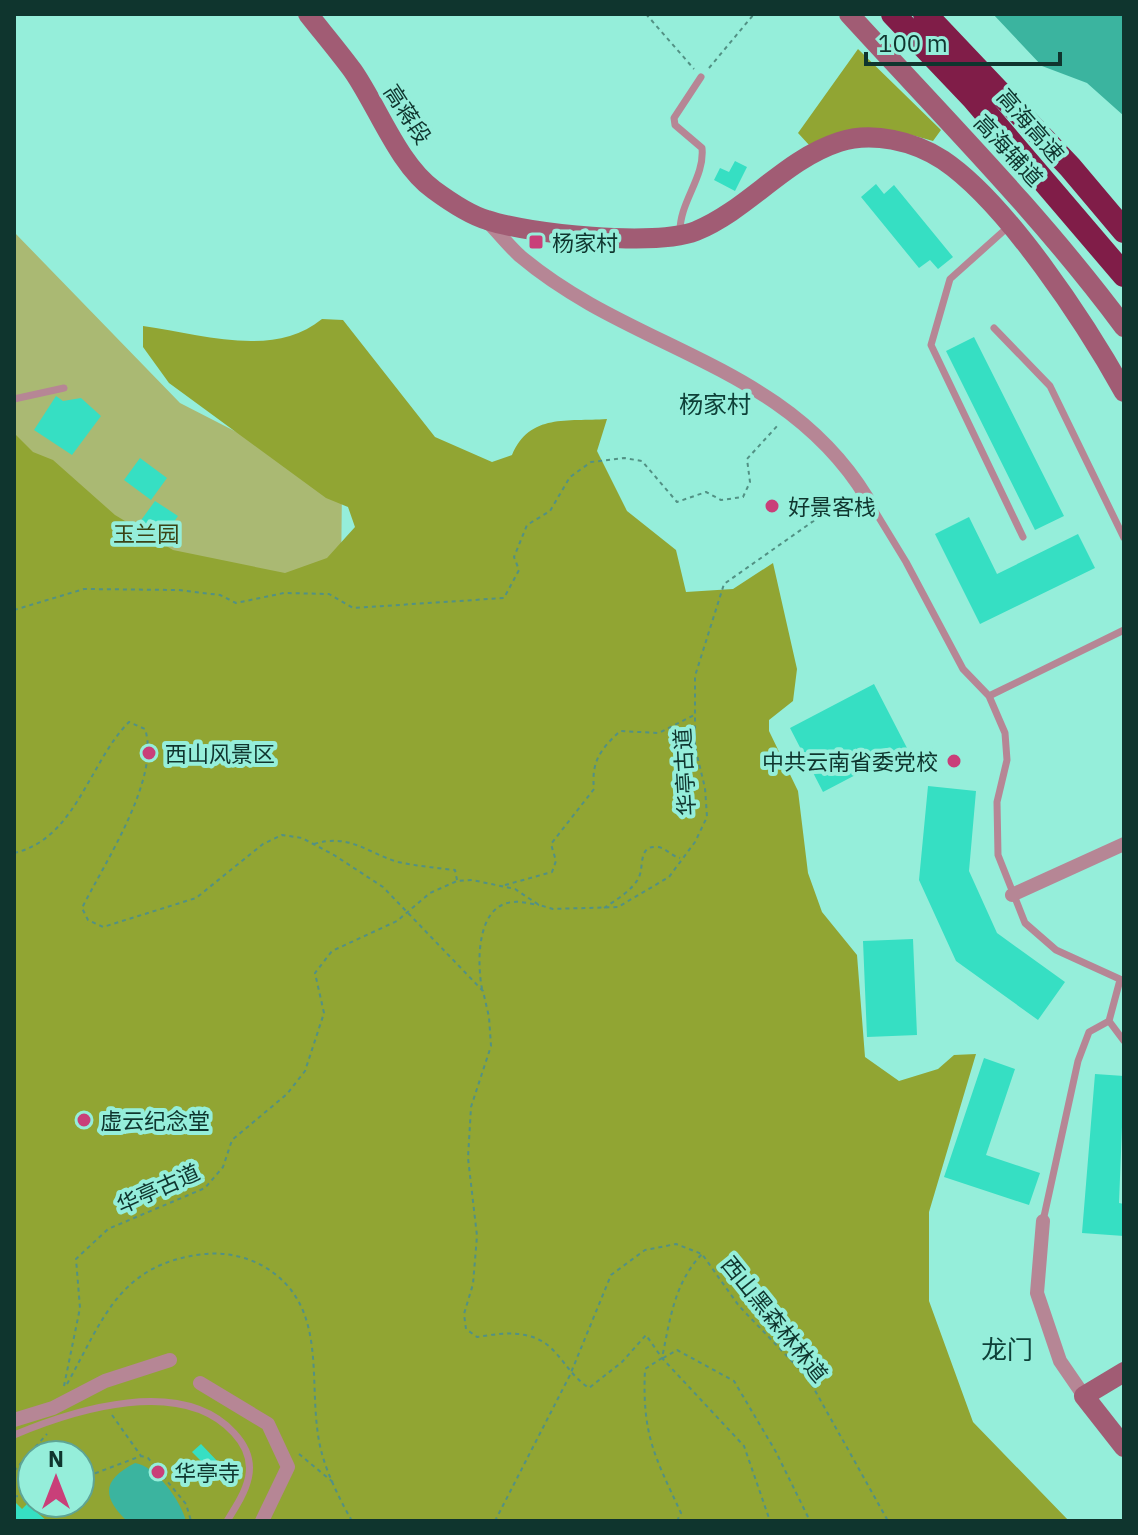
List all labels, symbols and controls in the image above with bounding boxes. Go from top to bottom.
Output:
scale bar [866,16,1060,66]
text: 100 m [878,27,948,59]
street label: 高蒋段 [378,78,438,150]
street label: 高海高速 [991,82,1071,168]
street label: 高海辅道 [968,108,1050,192]
place label: 杨家村 [552,228,618,257]
marker: 杨家村 [527,233,545,251]
district label: 杨家村 [679,388,751,420]
place label: 好景客栈 [788,492,876,521]
marker: 好景客栈 [763,497,781,515]
park label: 玉兰园 [113,519,179,548]
street label: 华亭古道 [667,727,701,817]
place label: 西山风景区 [165,739,275,768]
marker: 西山风景区 [140,744,158,762]
place label: 中共云南省委党校 [762,747,938,776]
marker: 中共云南省委党校 [945,752,963,770]
place label: 虚云纪念堂 [100,1106,210,1135]
marker: 虚云纪念堂 [75,1111,93,1129]
street label: 华亭古道 [112,1157,204,1219]
street label: 西山黑森林林道 [715,1250,835,1388]
district label: 龙门 [981,1332,1033,1366]
north arrow [16,1439,96,1519]
text: N [48,1444,64,1473]
place label: 华亭寺 [174,1458,240,1487]
marker: 华亭寺 [149,1463,167,1481]

